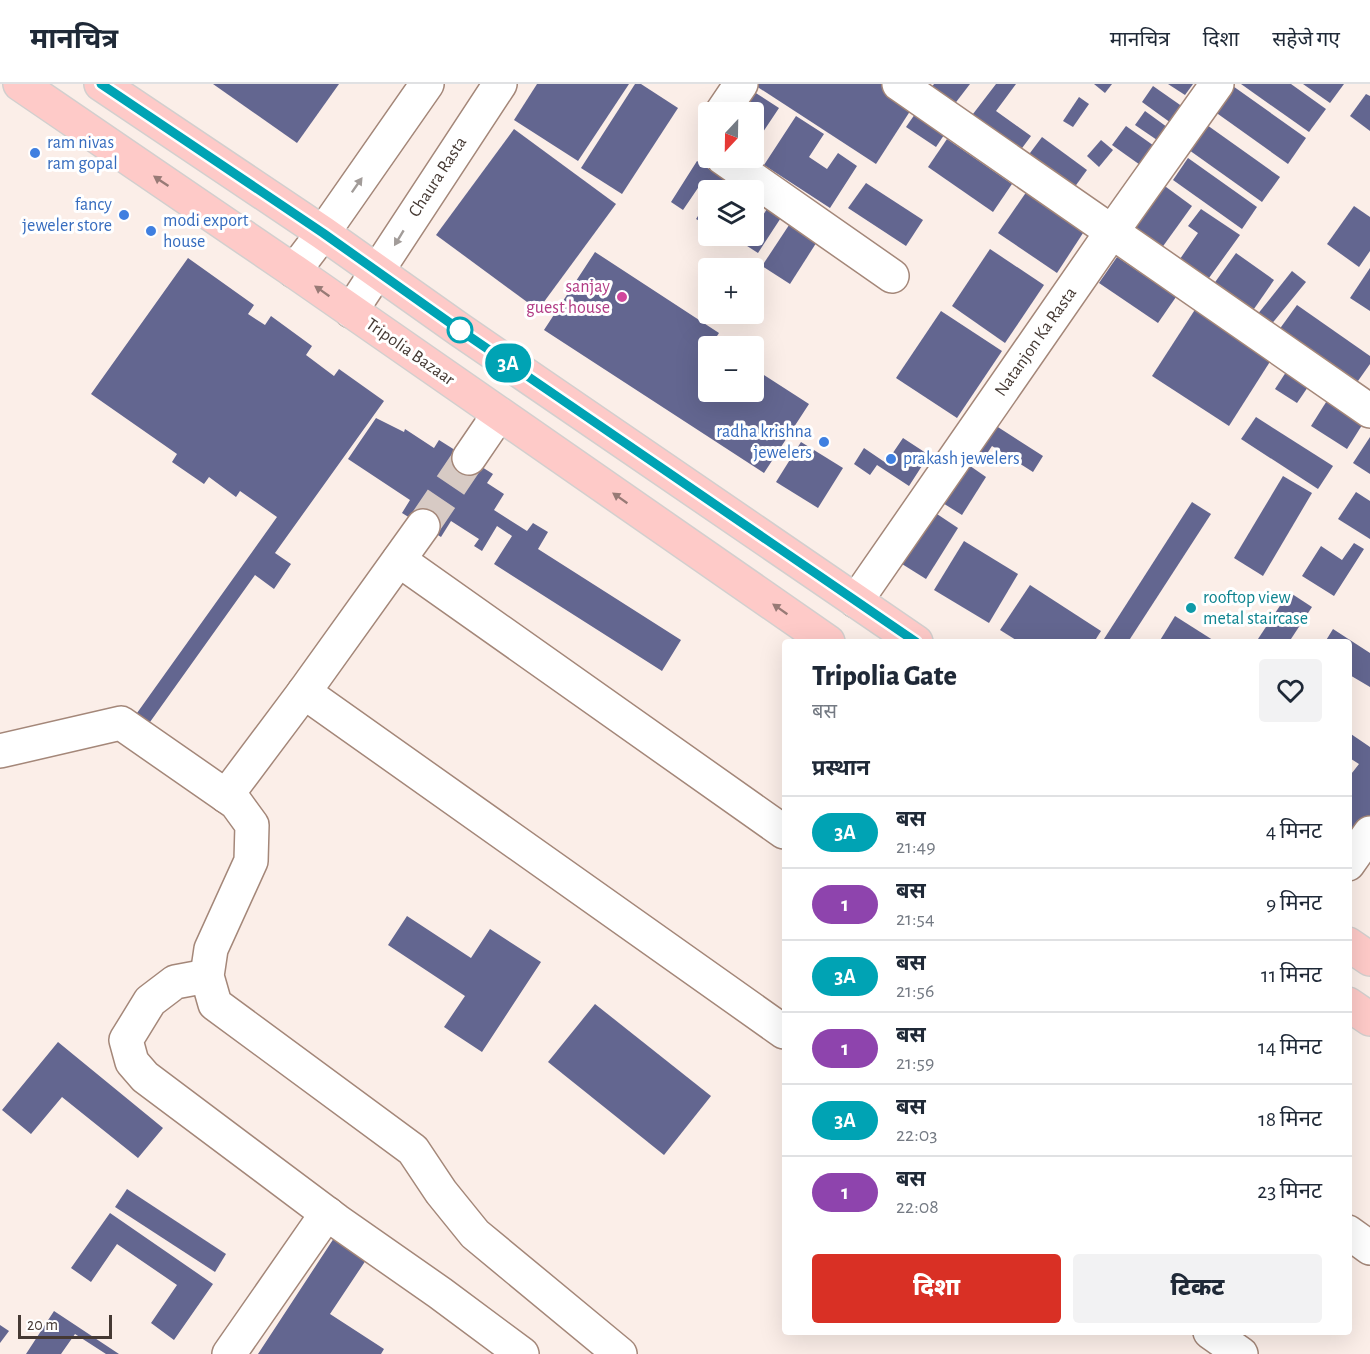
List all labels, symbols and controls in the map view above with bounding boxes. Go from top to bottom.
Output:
text: मानचित्र [30,26,118,54]
text: मानचित्र [1110,29,1170,50]
text: दिशा [1203,29,1239,50]
text: सहेजे गए [1272,29,1340,50]
north arrow [698,102,764,168]
map controls [698,102,764,402]
place label: ram nivas ram gopal [47,134,118,173]
street label: Chaura Rasta [406,134,470,220]
marker: ram nivas ram gopal [28,146,42,160]
one-way arrow [153,175,169,186]
one-way arrow [351,178,363,194]
button: layers [698,180,764,246]
place label: fancy jeweler store [22,196,112,235]
marker: fancy jeweler store [117,208,131,222]
place label: modi export house [163,212,249,251]
marker: modi export house [144,224,158,238]
one-way arrow [393,230,404,246]
button: + [698,258,764,324]
place label: sanjay guest house [526,278,610,317]
street label: Natanjon Ka Rasta [992,284,1080,400]
one-way arrow [314,285,330,297]
marker: sanjay guest house [615,290,629,304]
street label: Tripolia Bazaar [362,315,458,389]
unlabelled marker [447,317,473,343]
button: − [698,336,764,402]
line badge: 3A [481,344,535,382]
text: 3A [497,353,519,374]
place label: radha krishna jewelers [716,423,812,462]
marker: radha krishna jewelers [817,435,831,449]
place label: prakash jewelers [903,450,1020,468]
marker: prakash jewelers [884,452,898,466]
one-way arrow [612,493,628,504]
place label: rooftop view metal staircase [1203,589,1308,628]
marker: rooftop view metal staircase [1184,601,1198,615]
one-way arrow [773,603,789,615]
button: heart [1259,659,1322,722]
text: Tripolia Gate [812,663,957,691]
text: बस [812,702,837,722]
text: प्रस्थान [812,757,870,779]
text: बस [896,808,926,830]
text: 4 मिनट [1266,820,1322,842]
text: 3A [834,822,856,843]
text: 21:49 [896,837,936,857]
text: बस [896,880,926,902]
text: 9 मिनट [1266,892,1322,914]
text: 1 [841,894,849,915]
text: 21:54 [896,909,935,929]
text: बस [896,952,926,974]
text: 11 मिनट [1261,964,1322,986]
text: 3A [834,966,856,987]
text: 21:56 [896,981,934,1001]
text: बस [896,1024,926,1046]
text: 14 मिनट [1258,1036,1322,1058]
text: 1 [841,1038,849,1059]
text: 21:59 [896,1053,934,1073]
text: बस [896,1096,926,1118]
text: 18 मिनट [1258,1108,1322,1130]
text: 3A [834,1110,856,1131]
text: 22:03 [896,1125,938,1145]
text: बस [896,1168,926,1190]
text: 23 मिनट [1257,1180,1322,1202]
text: 1 [841,1182,849,1203]
text: 22:08 [896,1197,939,1217]
button: दिशा [812,1254,1061,1323]
button: टिकट [1073,1254,1322,1323]
scale bar [18,1312,112,1340]
text: 20 m [27,1317,58,1333]

